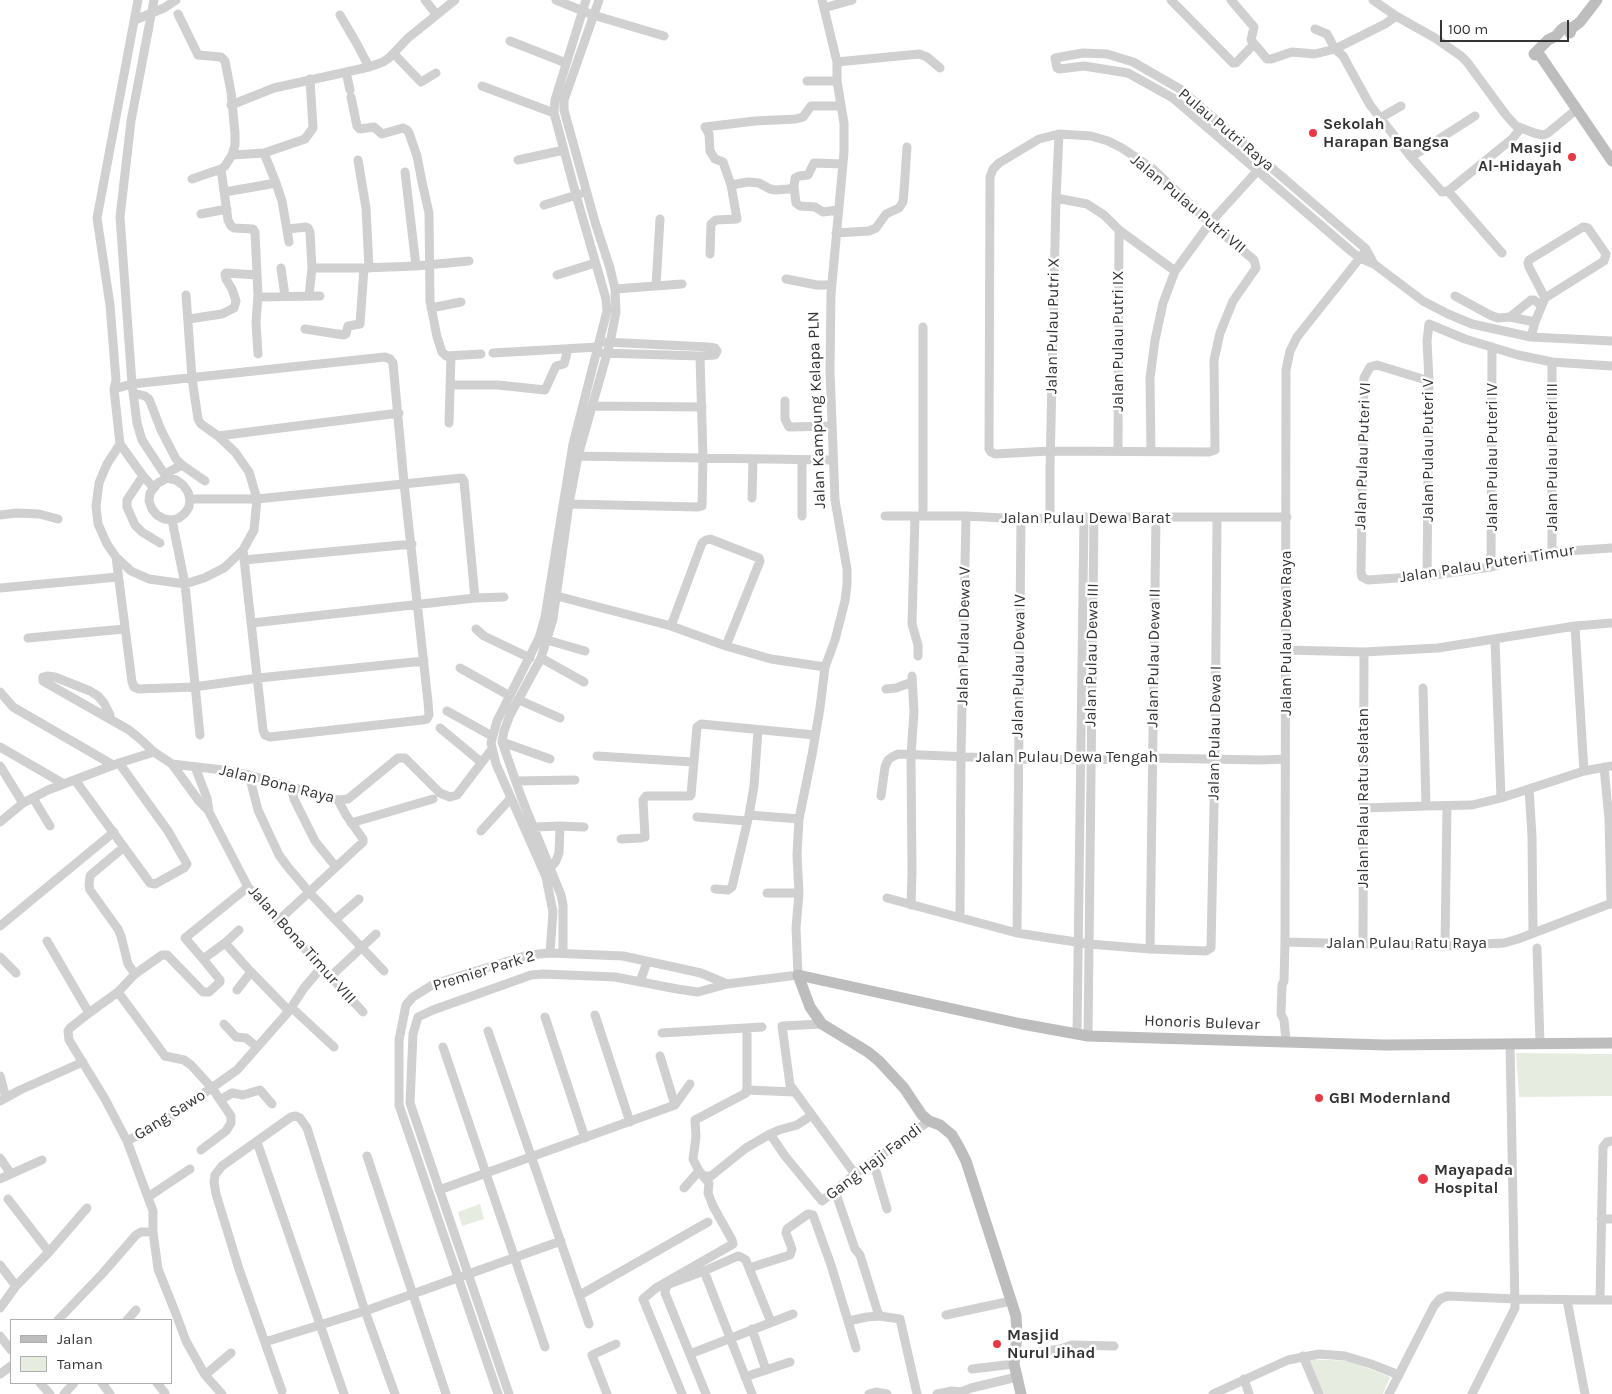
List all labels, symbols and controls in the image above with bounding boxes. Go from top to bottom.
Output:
scale bar [1442,10,1571,42]
text: 100 m [1448,20,1488,38]
street label: Pulau Putri Raya [1174,84,1278,176]
place label: Sekolah Harapan Bangsa [1323,114,1449,152]
marker: Sekolah Harapan Bangsa [1307,127,1319,139]
place label: Masjid Al-Hidayah [1478,138,1562,176]
street label: Jalan Pulau Putri VII [1127,150,1249,258]
marker: Masjid Al-Hidayah [1566,151,1578,163]
street label: Jalan Pulau Putri X [1042,258,1064,394]
street label: Jalan Pulau Putri IX [1108,271,1128,411]
street label: Jalan Kampung Kelapa PLN [804,311,830,509]
street label: Jalan Pulau Puteri V [1418,378,1438,522]
street label: Jalan Pulau Puteri VI [1351,382,1375,530]
street label: Jalan Pulau Puteri IV [1482,383,1502,531]
street label: Jalan Pulau Puteri III [1542,383,1562,531]
street label: Jalan Pulau Dewa Barat [1001,508,1171,528]
street label: Jalan Palau Puteri Timur [1398,541,1576,587]
street label: Jalan Pulau Dewa Raya [1276,550,1296,716]
street label: Jalan Pulau Dewa V [953,566,975,706]
street label: Jalan Pulau Dewa III [1081,583,1103,727]
street label: Jalan Pulau Dewa II [1143,588,1165,728]
street label: Jalan Pulau Dewa IV [1008,594,1030,738]
street label: Jalan Pulau Dewa I [1204,665,1226,801]
street label: Jalan Palau Ratu Selatan [1353,708,1373,888]
street label: Jalan Pulau Dewa Tengah [976,747,1158,767]
street label: Jalan Bona Raya [218,760,336,808]
street label: Jalan Bona Timur VIII [244,882,360,1008]
street label: Jalan Pulau Ratu Raya [1327,933,1487,953]
street label: Premier Park 2 [431,946,537,996]
street label: Honoris Bulevar [1144,1011,1260,1035]
street label: Gang Sawo [131,1086,209,1144]
place label: GBI Modernland [1329,1088,1451,1108]
marker: GBI Modernland [1313,1092,1325,1104]
street label: Gang Haji Fandi [822,1120,926,1204]
place label: Mayapada Hospital [1434,1160,1513,1198]
marker: Mayapada Hospital [1416,1172,1430,1186]
legend [10,1319,172,1384]
place label: Masjid Nurul Jihad [1007,1325,1095,1363]
text: Jalan [57,1330,93,1348]
marker: Masjid Nurul Jihad [991,1338,1003,1350]
text: Taman [57,1355,103,1373]

